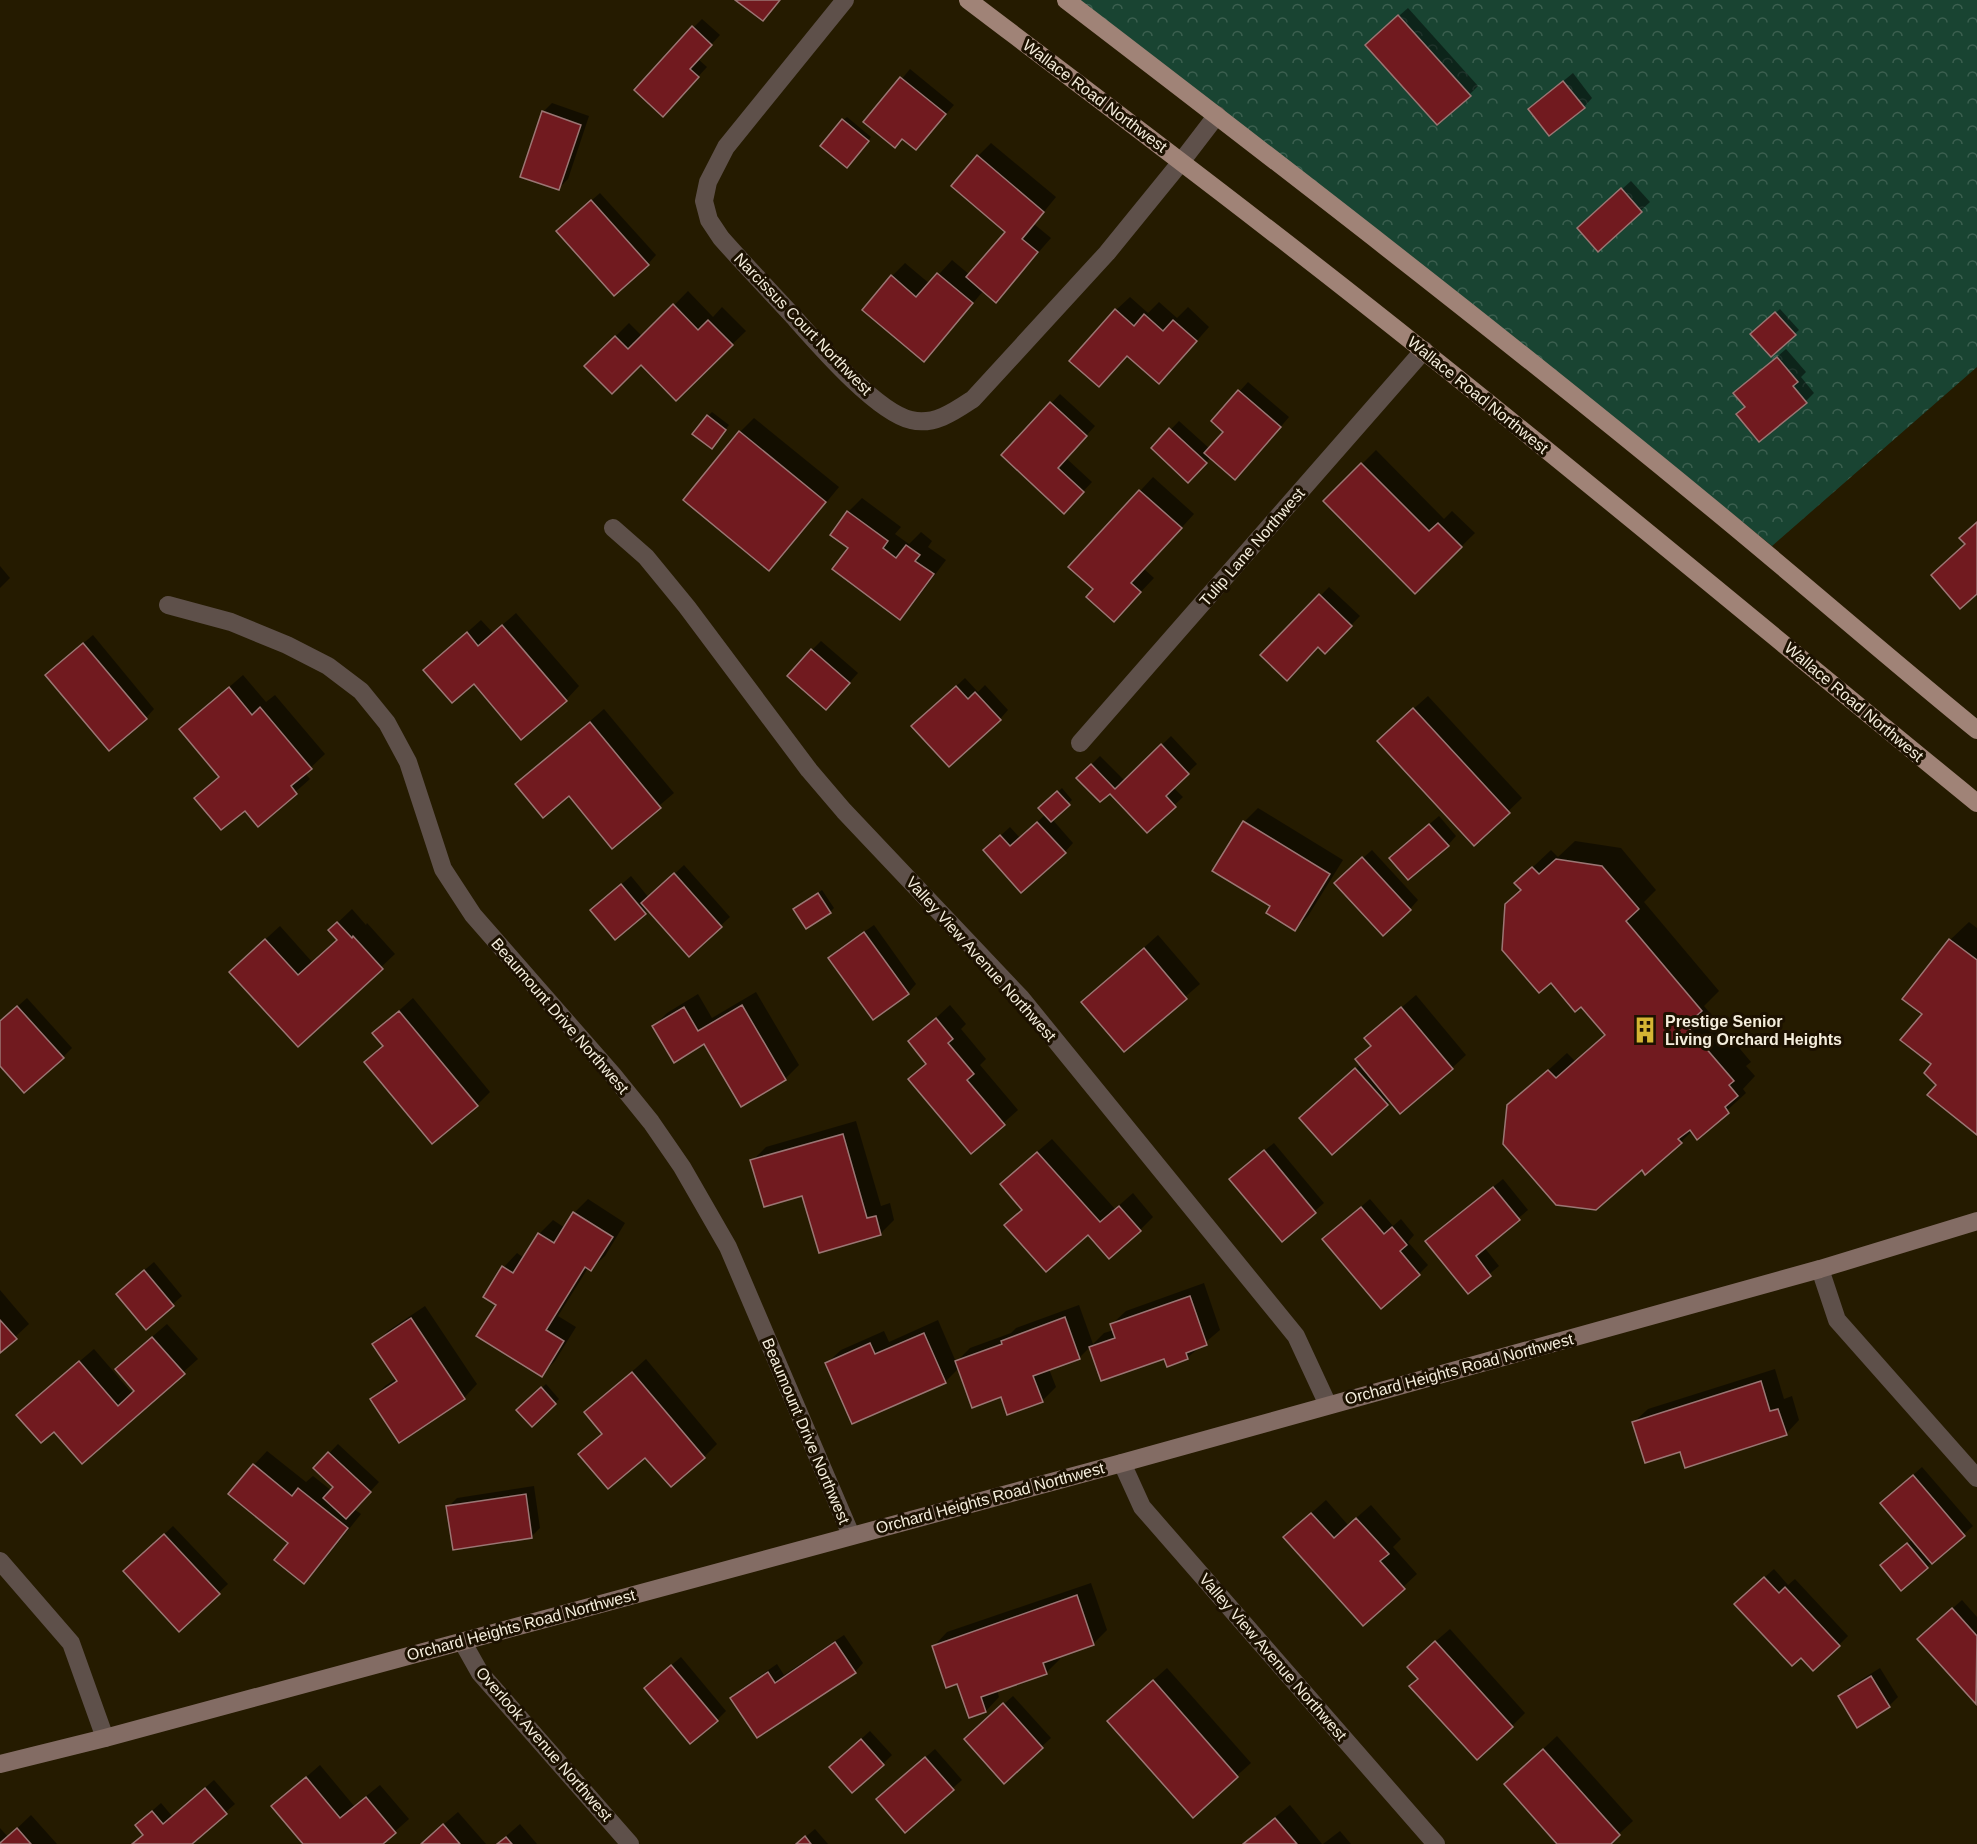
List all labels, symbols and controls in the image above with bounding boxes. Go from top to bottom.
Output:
street label: Wallace Road Northwest [1020,36,1171,156]
street label: Narcissus Court Northwest [731,250,876,399]
street label: Wallace Road Northwest [1404,333,1552,457]
street label: Tulip Lane Northwest [1196,484,1308,609]
street label: Wallace Road Northwest [1781,639,1927,765]
street label: Valley View Avenue Northwest [903,873,1060,1045]
street label: Beaumount Drive Northwest [488,935,632,1097]
place label: Prestige Senior Living Orchard Heights [1665,1013,1842,1048]
building icon: Prestige Senior Living Orchard Heights [1630,1015,1660,1045]
street label: Orchard Heights Road Northwest [1343,1330,1576,1408]
street label: Beaumount Drive Northwest [759,1336,853,1527]
street label: Orchard Heights Road Northwest [874,1459,1107,1537]
street label: Valley View Avenue Northwest [1196,1570,1350,1744]
street label: Orchard Heights Road Northwest [405,1586,638,1664]
street label: Overlook Avenue Northwest [473,1664,616,1825]

